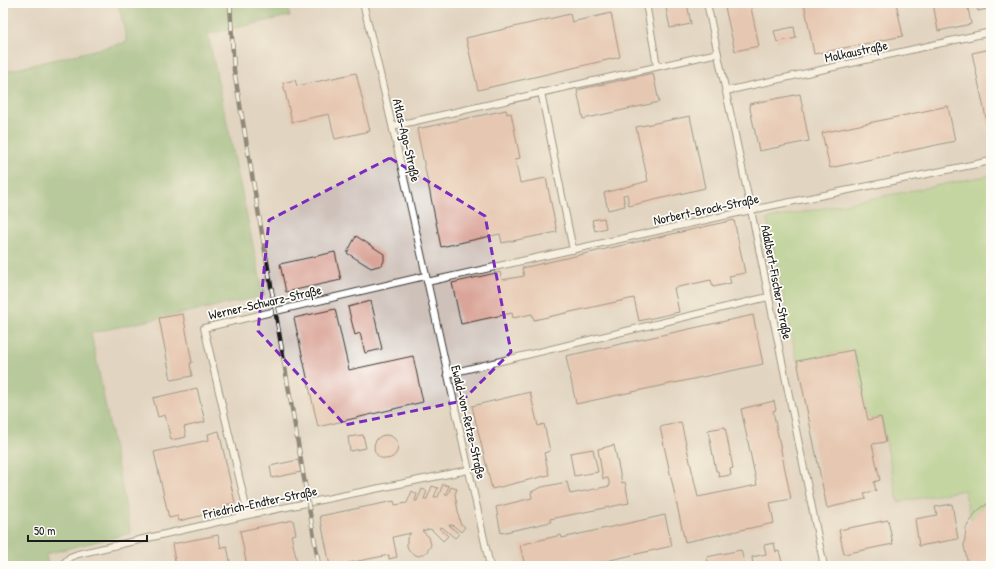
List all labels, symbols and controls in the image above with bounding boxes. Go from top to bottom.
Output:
street label: Molkaustraße [823,36,889,66]
street label: Atlas-Ago-Straße [389,97,425,183]
street label: Norbert-Brock-Straße [652,189,760,229]
street label: Adalbert-Fischer-Straße [757,223,797,341]
street label: Werner-Schwarz-Straße [207,280,323,324]
street label: Ewald-von-Retze-Straße [447,363,491,481]
street label: Friedrich-Endter-Straße [200,481,319,523]
scale bar [28,517,147,543]
text: 50 m [34,522,55,539]

